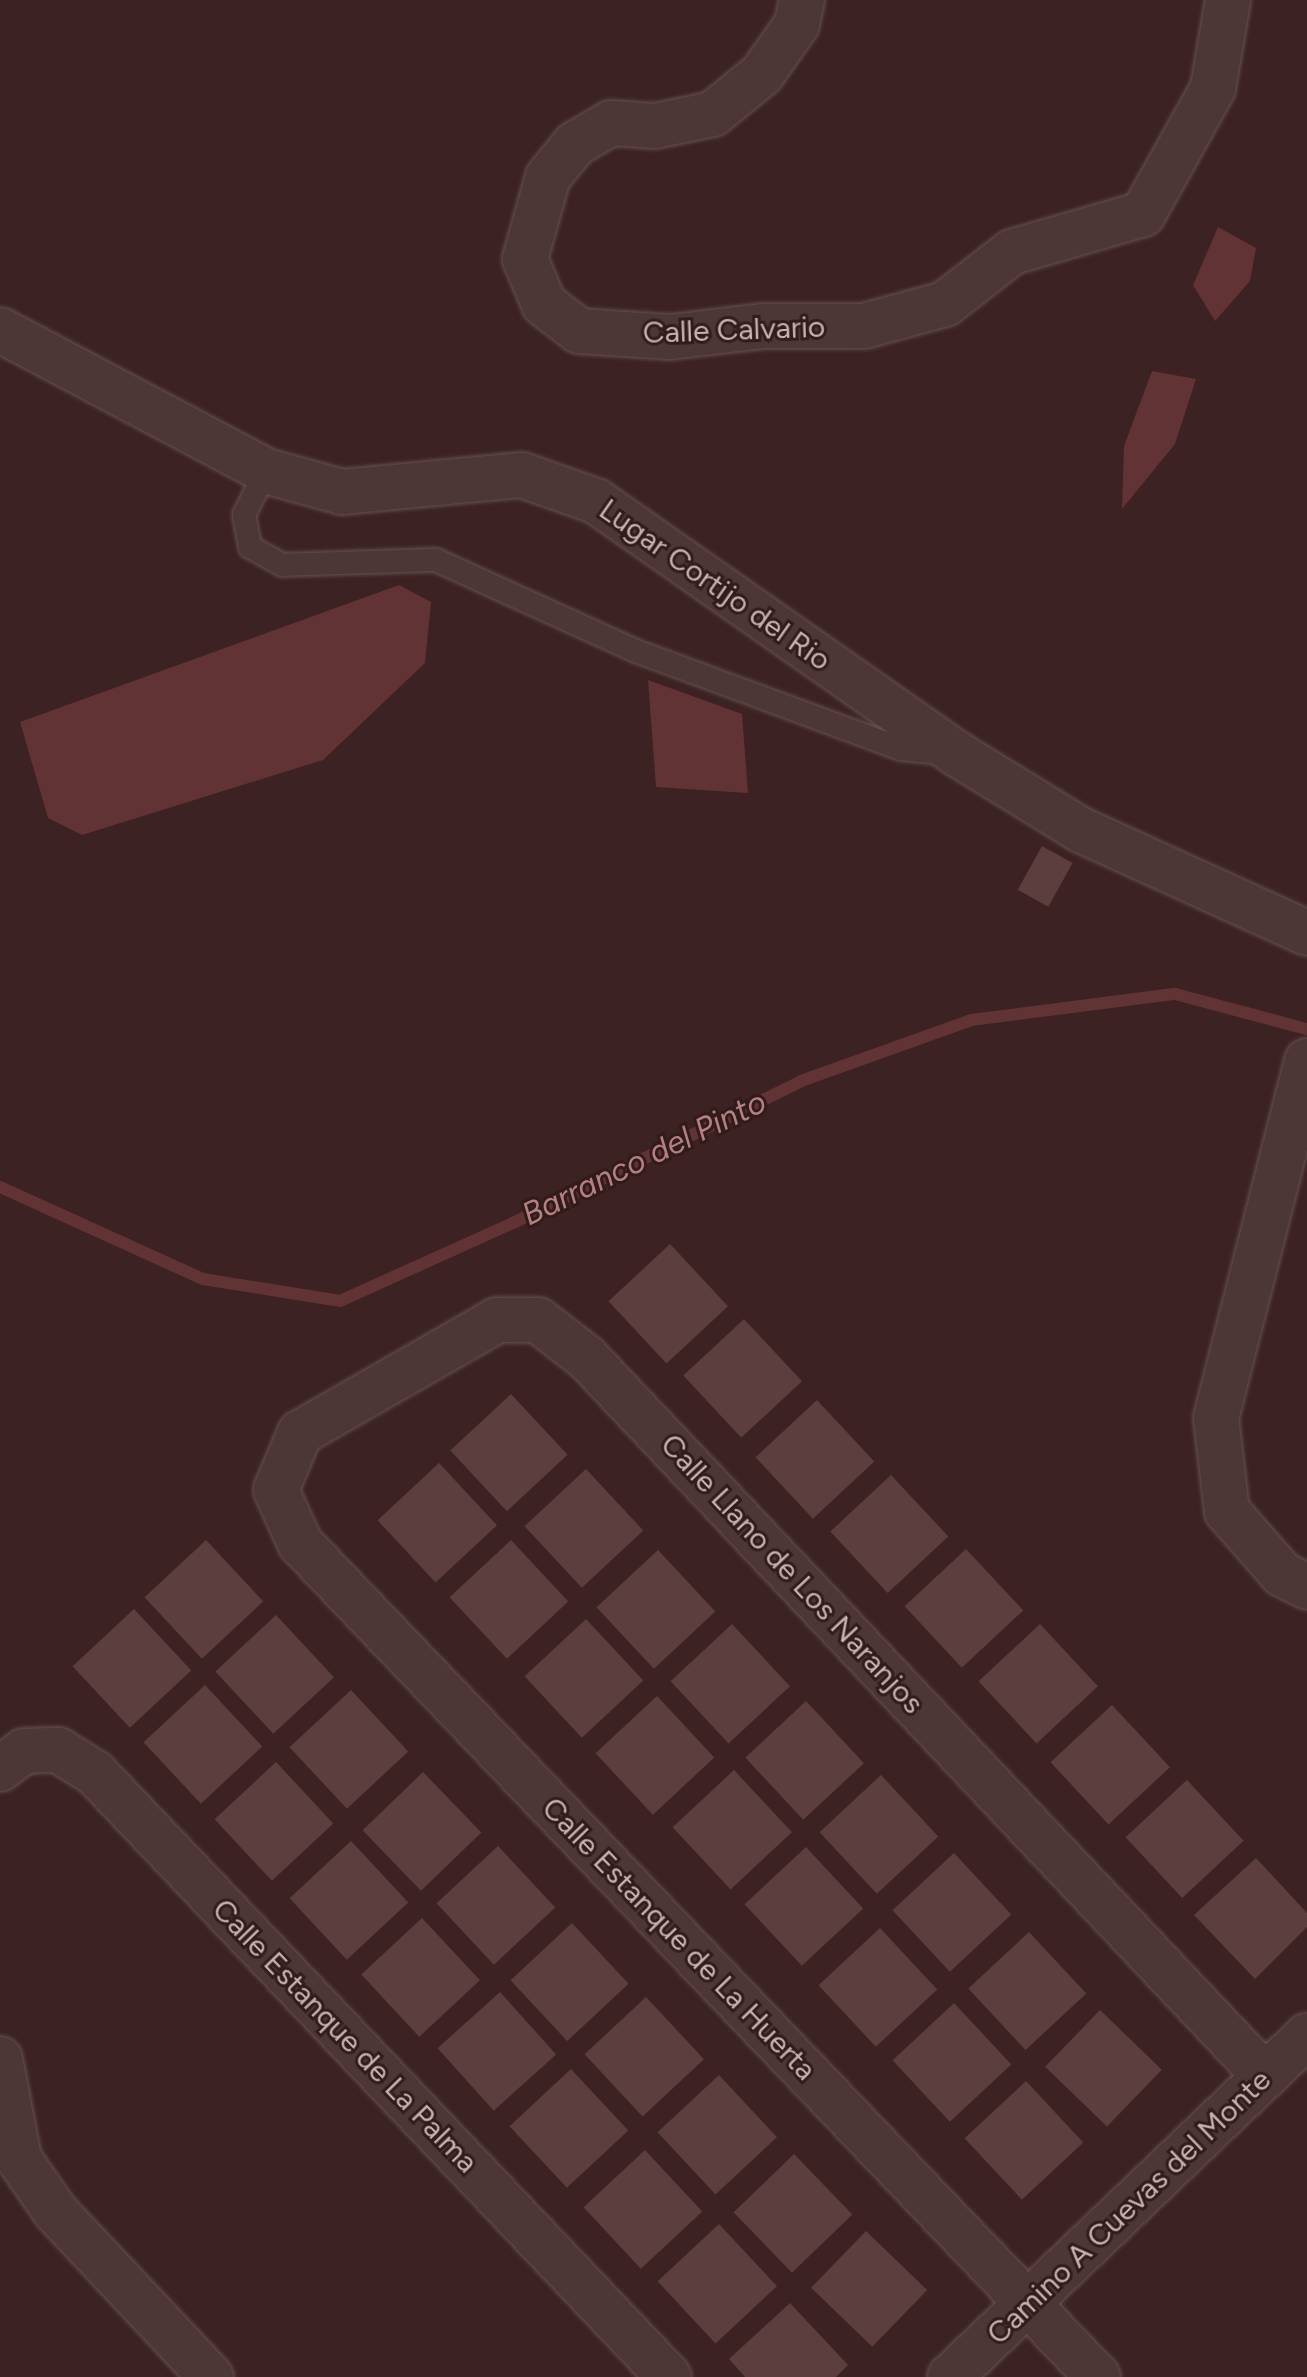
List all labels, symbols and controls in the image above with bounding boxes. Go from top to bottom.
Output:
street label: Calle Calvario [642,309,826,351]
street label: Lugar Cortijo del Rio [592,492,838,678]
water label: Barranco del Pinto [516,1082,772,1234]
street label: Calle Llano de Los Naranjos [653,1427,931,1721]
street label: Calle Estanque de La Huerta [534,1790,824,2088]
street label: Calle Estanque de La Palma [205,1892,485,2180]
street label: Camino A Cuevas del Monte [980,2062,1278,2352]

